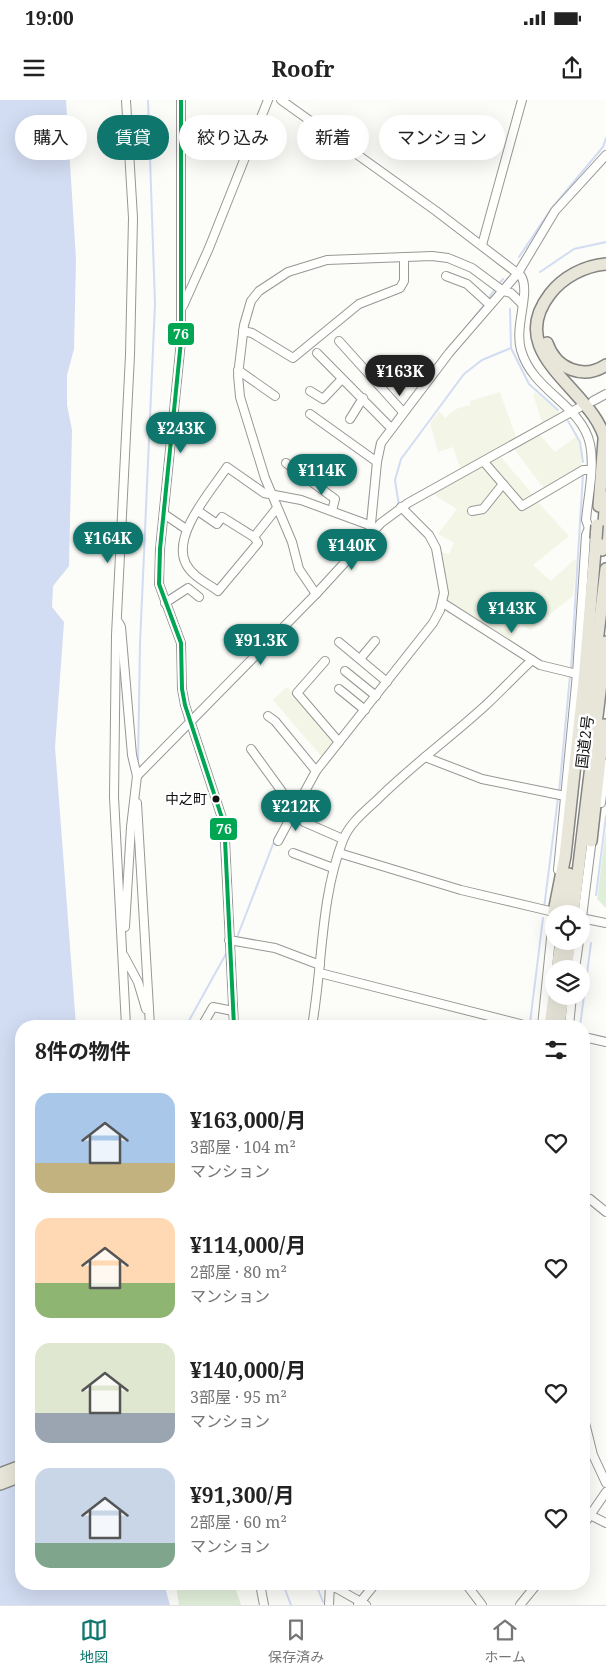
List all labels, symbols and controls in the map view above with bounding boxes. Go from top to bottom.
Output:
text: 19:00 [25,5,74,31]
text: Roofr [271,53,335,83]
icon: menu [20,54,48,82]
icon: share [558,54,586,82]
chip: 購入 [15,115,87,160]
chip: 賃貸 [97,115,169,160]
chip: 絞り込み [179,115,287,160]
chip: 新着 [297,115,369,160]
chip: マンション [379,115,505,160]
line badge: 76 [167,322,195,346]
text: 76 [173,324,189,343]
pin: ¥163K [365,354,435,397]
text: ¥163K [376,360,424,382]
pin: ¥243K [146,412,216,454]
text: ¥243K [157,417,205,439]
pin: ¥114K [287,454,357,496]
text: ¥114K [298,459,346,481]
pin: ¥164K [73,522,143,564]
text: ¥164K [84,527,132,549]
pin: ¥140K [317,528,387,571]
text: ¥140K [328,534,376,556]
pin: ¥143K [477,592,547,634]
text: ¥143K [488,597,536,619]
pin: ¥91.3K [220,624,302,666]
text: ¥91.3K [235,629,287,651]
street label: 国道2号 [571,714,597,770]
place label: 中之町 [165,789,207,808]
pin: ¥212K [261,790,331,832]
marker: 中之町 [211,794,221,804]
text: ¥212K [272,795,320,817]
line badge: 76 [209,817,238,841]
text: 76 [216,819,232,838]
map controls [545,905,590,1005]
button: locate [545,905,590,950]
button: layers [545,960,590,1005]
icon: filters [542,1036,570,1064]
text: 8件の物件 [35,1037,131,1065]
text: ¥163,000/月 [190,1106,306,1134]
icon: home [75,1113,135,1173]
icon: heart [542,1129,570,1157]
text: 3部屋 · 104 m² [190,1136,296,1158]
text: マンション [190,1160,270,1182]
text: ¥114,000/月 [190,1231,306,1259]
icon: home [75,1238,135,1298]
icon: heart [542,1254,570,1282]
text: 2部屋 · 80 m² [190,1261,287,1283]
text: マンション [190,1285,270,1307]
text: ¥140,000/月 [190,1356,306,1384]
icon: home [75,1363,135,1423]
icon: heart [542,1379,570,1407]
text: 3部屋 · 95 m² [190,1386,287,1408]
text: マンション [190,1410,270,1432]
text: ¥91,300/月 [190,1481,294,1509]
icon: home [75,1488,135,1548]
icon: heart [542,1504,570,1532]
text: 2部屋 · 60 m² [190,1511,287,1533]
text: マンション [190,1535,270,1557]
tab: 地図 [80,1616,108,1666]
tab: 保存済み [268,1616,324,1666]
tab: ホーム [484,1616,526,1666]

